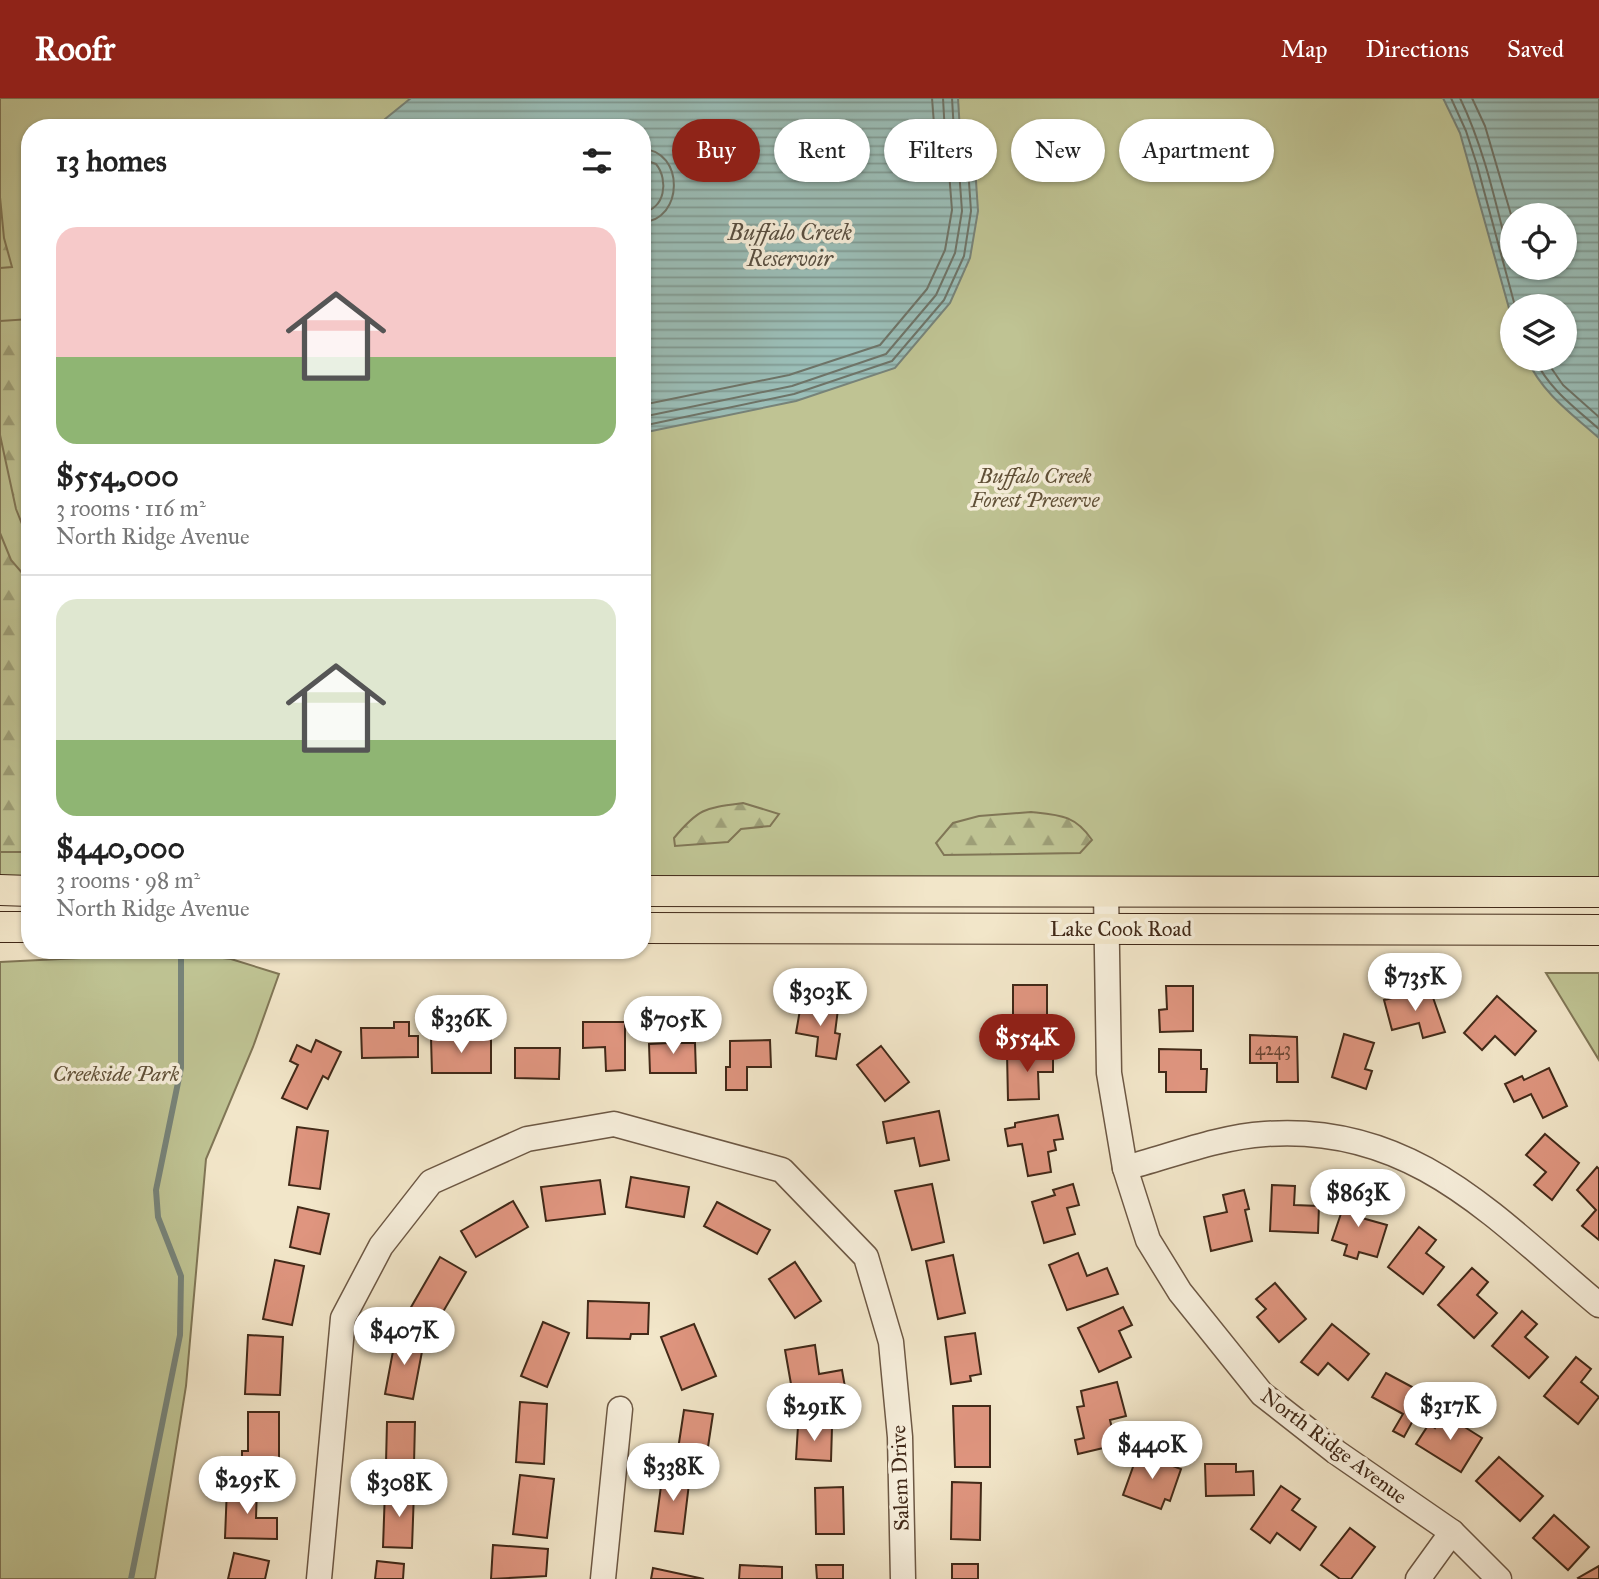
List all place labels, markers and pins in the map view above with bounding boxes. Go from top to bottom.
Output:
pin: $735K [1366,954,1464,1013]
pin: $303K [771,968,869,1028]
pin: $336K [412,996,510,1055]
pin: $705K [624,996,722,1056]
pin: $554K [978,1014,1076,1074]
pin: $863K [1309,1170,1407,1229]
pin: $407K [355,1308,453,1367]
pin: $317K [1401,1382,1499,1442]
pin: $291K [765,1384,863,1443]
pin: $440K [1103,1422,1201,1481]
pin: $338K [624,1444,722,1503]
pin: $295K [198,1456,296,1516]
pin: $308K [350,1460,448,1519]

